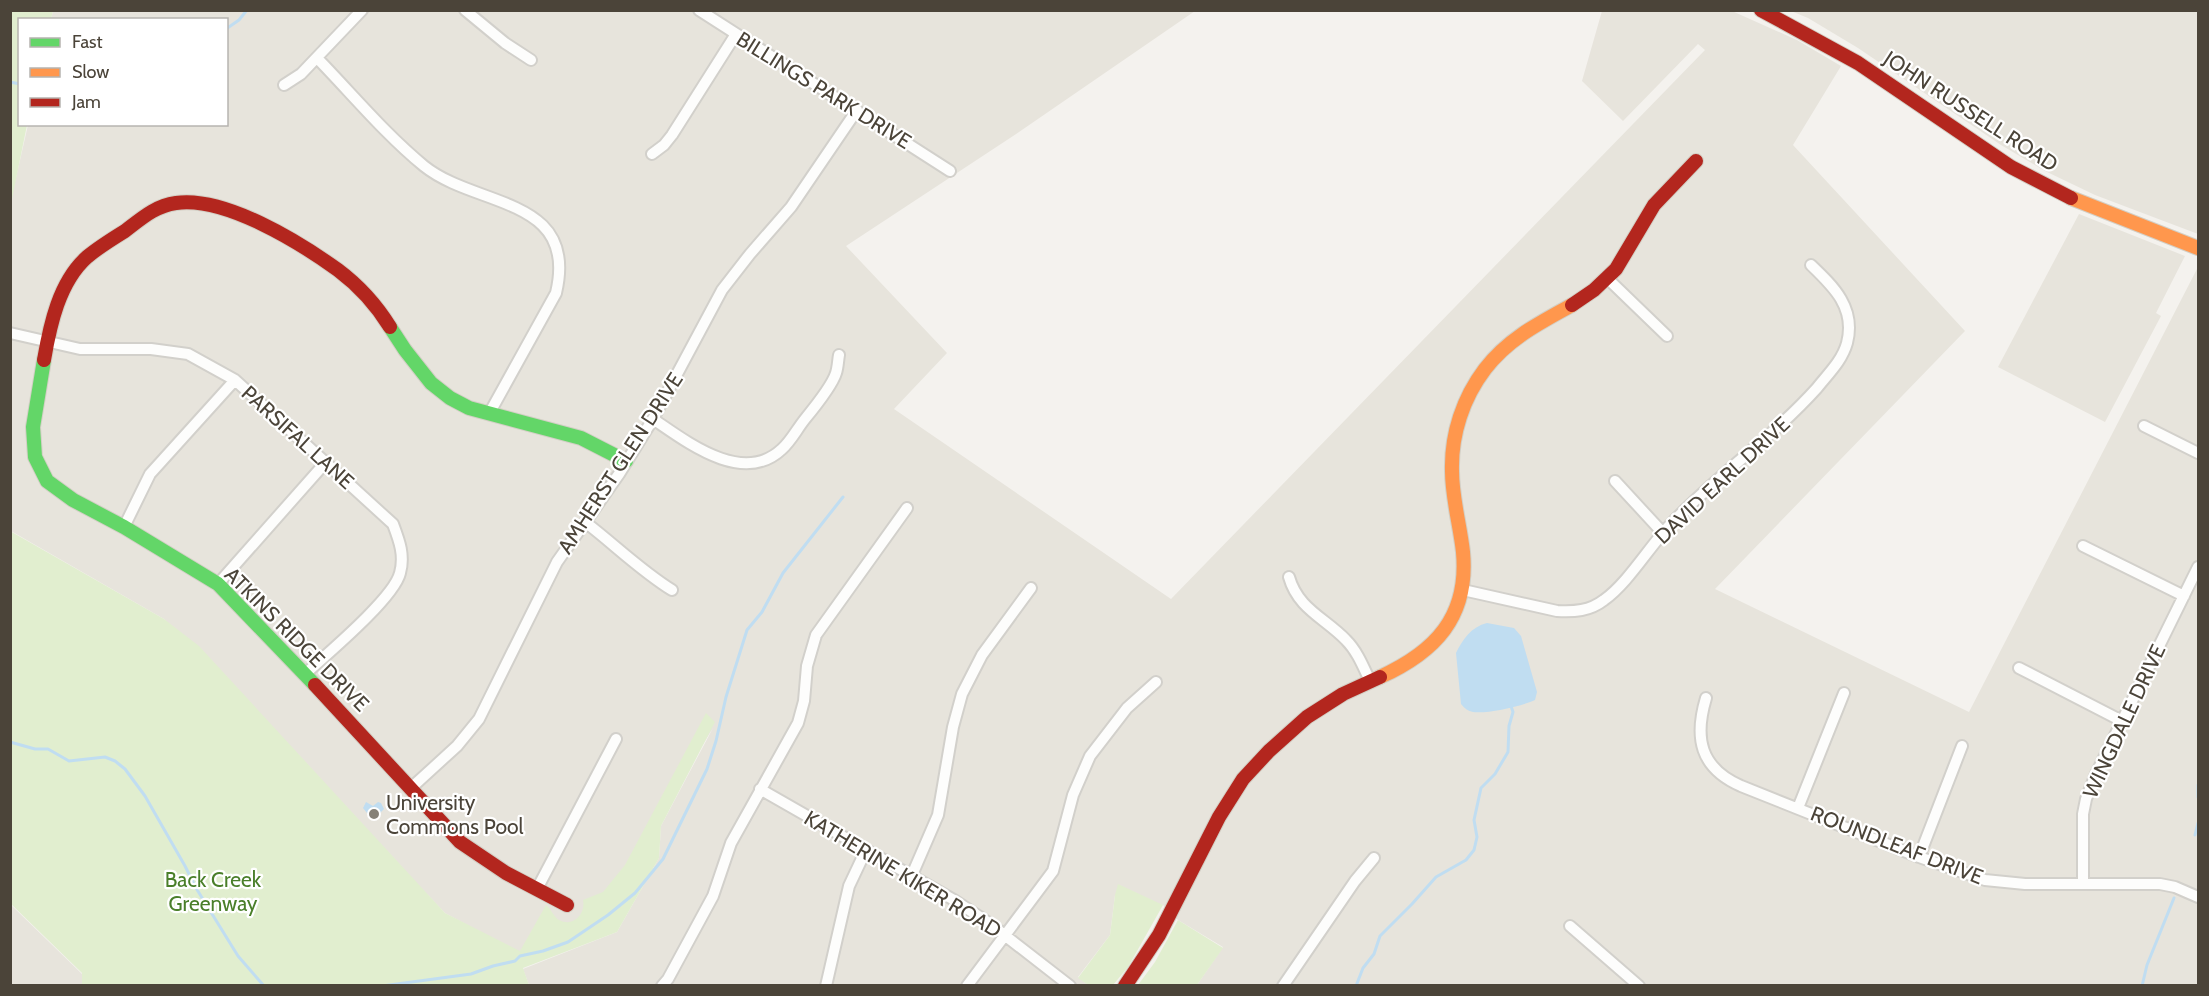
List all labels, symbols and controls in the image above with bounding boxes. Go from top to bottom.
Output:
legend [18,18,228,126]
street label: BILLINGS PARK DRIVE [732,26,916,154]
text: Fast [72,31,103,53]
street label: JOHN RUSSELL ROAD [1878,45,2063,177]
text: Slow [72,61,109,83]
text: Jam [71,91,101,113]
street label: AMHERST GLEN DRIVE [552,368,688,558]
street label: PARSIFAL LANE [237,380,359,494]
street label: DAVID EARL DRIVE [1649,411,1795,549]
street label: ATKINS RIDGE DRIVE [220,562,374,716]
street label: WINGDALE DRIVE [2077,640,2171,802]
place label: University Commons Pool [386,790,524,839]
street label: ROUNDLEAF DRIVE [1807,801,1987,889]
street label: KATHERINE KIKER ROAD [800,805,1006,943]
marker: University Commons Pool [367,807,381,821]
park label: Back Creek Greenway [165,867,262,916]

